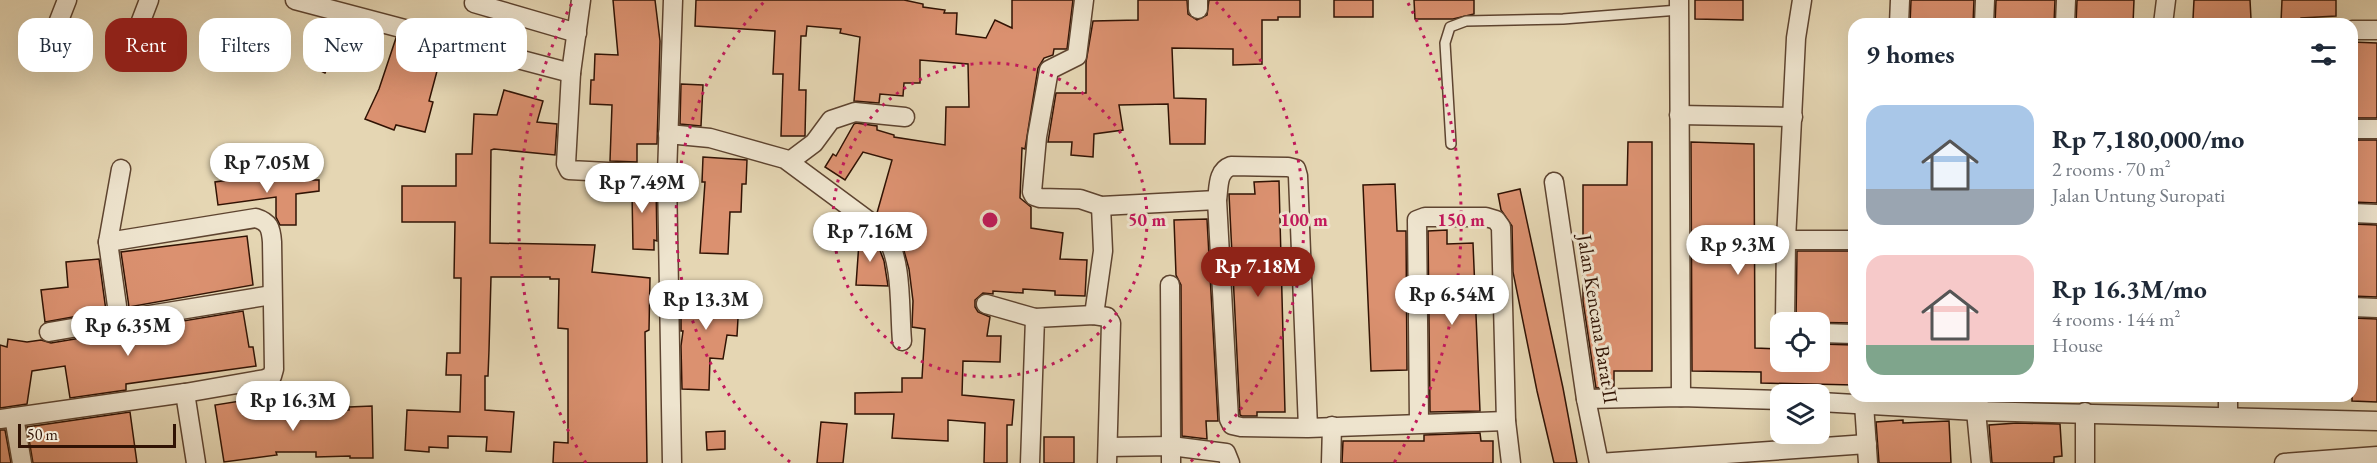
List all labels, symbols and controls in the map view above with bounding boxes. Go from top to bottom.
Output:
chip: Buy [18,18,93,72]
chip: Rent [105,18,187,72]
chip: Filters [199,18,291,72]
chip: New [303,18,384,72]
chip: Apartment [396,18,527,72]
text: 9 homes [1866,37,1955,71]
icon: filters [2307,38,2340,71]
text: Rp 7,180,000/mo [2052,122,2244,156]
icon: home [1914,129,1986,201]
pin: Rp 7.05M [205,143,329,194]
text: Rp 7.05M [224,149,310,175]
text: 2 rooms · 70 m² [2052,156,2171,182]
pin: Rp 7.49M [580,163,704,214]
text: Rp 7.49M [599,169,685,195]
text: Jalan Untung Suropati [2052,182,2225,208]
text: 50 m [1128,208,1166,231]
text: 100 m [1280,208,1328,231]
text: 150 m [1437,208,1485,231]
centre of rings [980,210,1000,230]
pin: Rp 7.16M [808,212,932,263]
text: Rp 7.16M [827,218,913,244]
pin: Rp 9.3M [1683,225,1793,276]
street label: Jalan Kencana Barat II [1571,231,1624,406]
text: Rp 9.3M [1700,231,1776,257]
pin: Rp 7.18M [1196,247,1320,298]
text: Rp 7.18M [1215,253,1301,279]
text: Rp 16.3M/mo [2052,272,2207,306]
pin: Rp 6.54M [1390,275,1514,326]
icon: home [1914,279,1986,351]
pin: Rp 13.3M [644,280,768,331]
text: Rp 6.54M [1409,281,1495,307]
text: Rp 13.3M [663,286,749,312]
pin: Rp 6.35M [66,306,190,357]
text: 4 rooms · 144 m² [2052,306,2180,332]
text: Rp 6.35M [85,312,171,338]
map controls [1770,312,1830,444]
button: locate [1770,312,1830,372]
text: House [2052,332,2103,358]
pin: Rp 16.3M [231,381,355,432]
button: layers [1770,384,1830,444]
text: Rp 16.3M [250,387,336,413]
scale bar [18,421,176,448]
text: 50 m [27,424,58,445]

